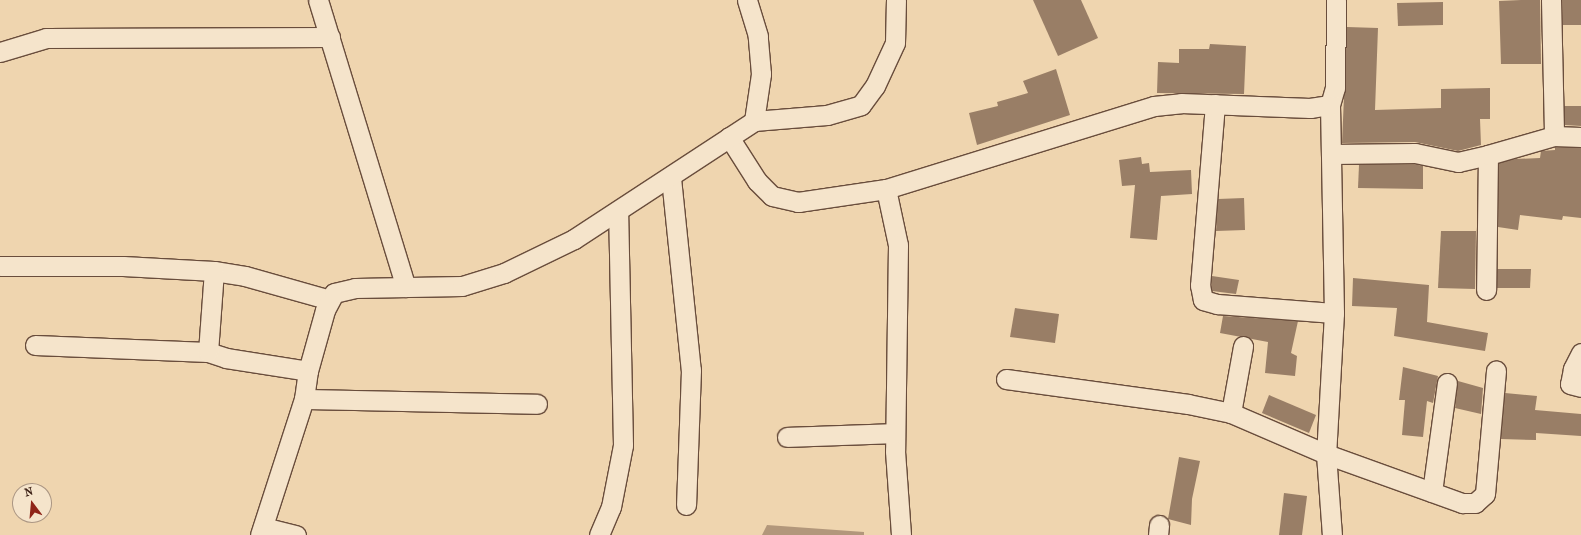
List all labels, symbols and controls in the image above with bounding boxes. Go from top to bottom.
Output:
north arrow [12,483,52,523]
text: N [23,485,35,499]

